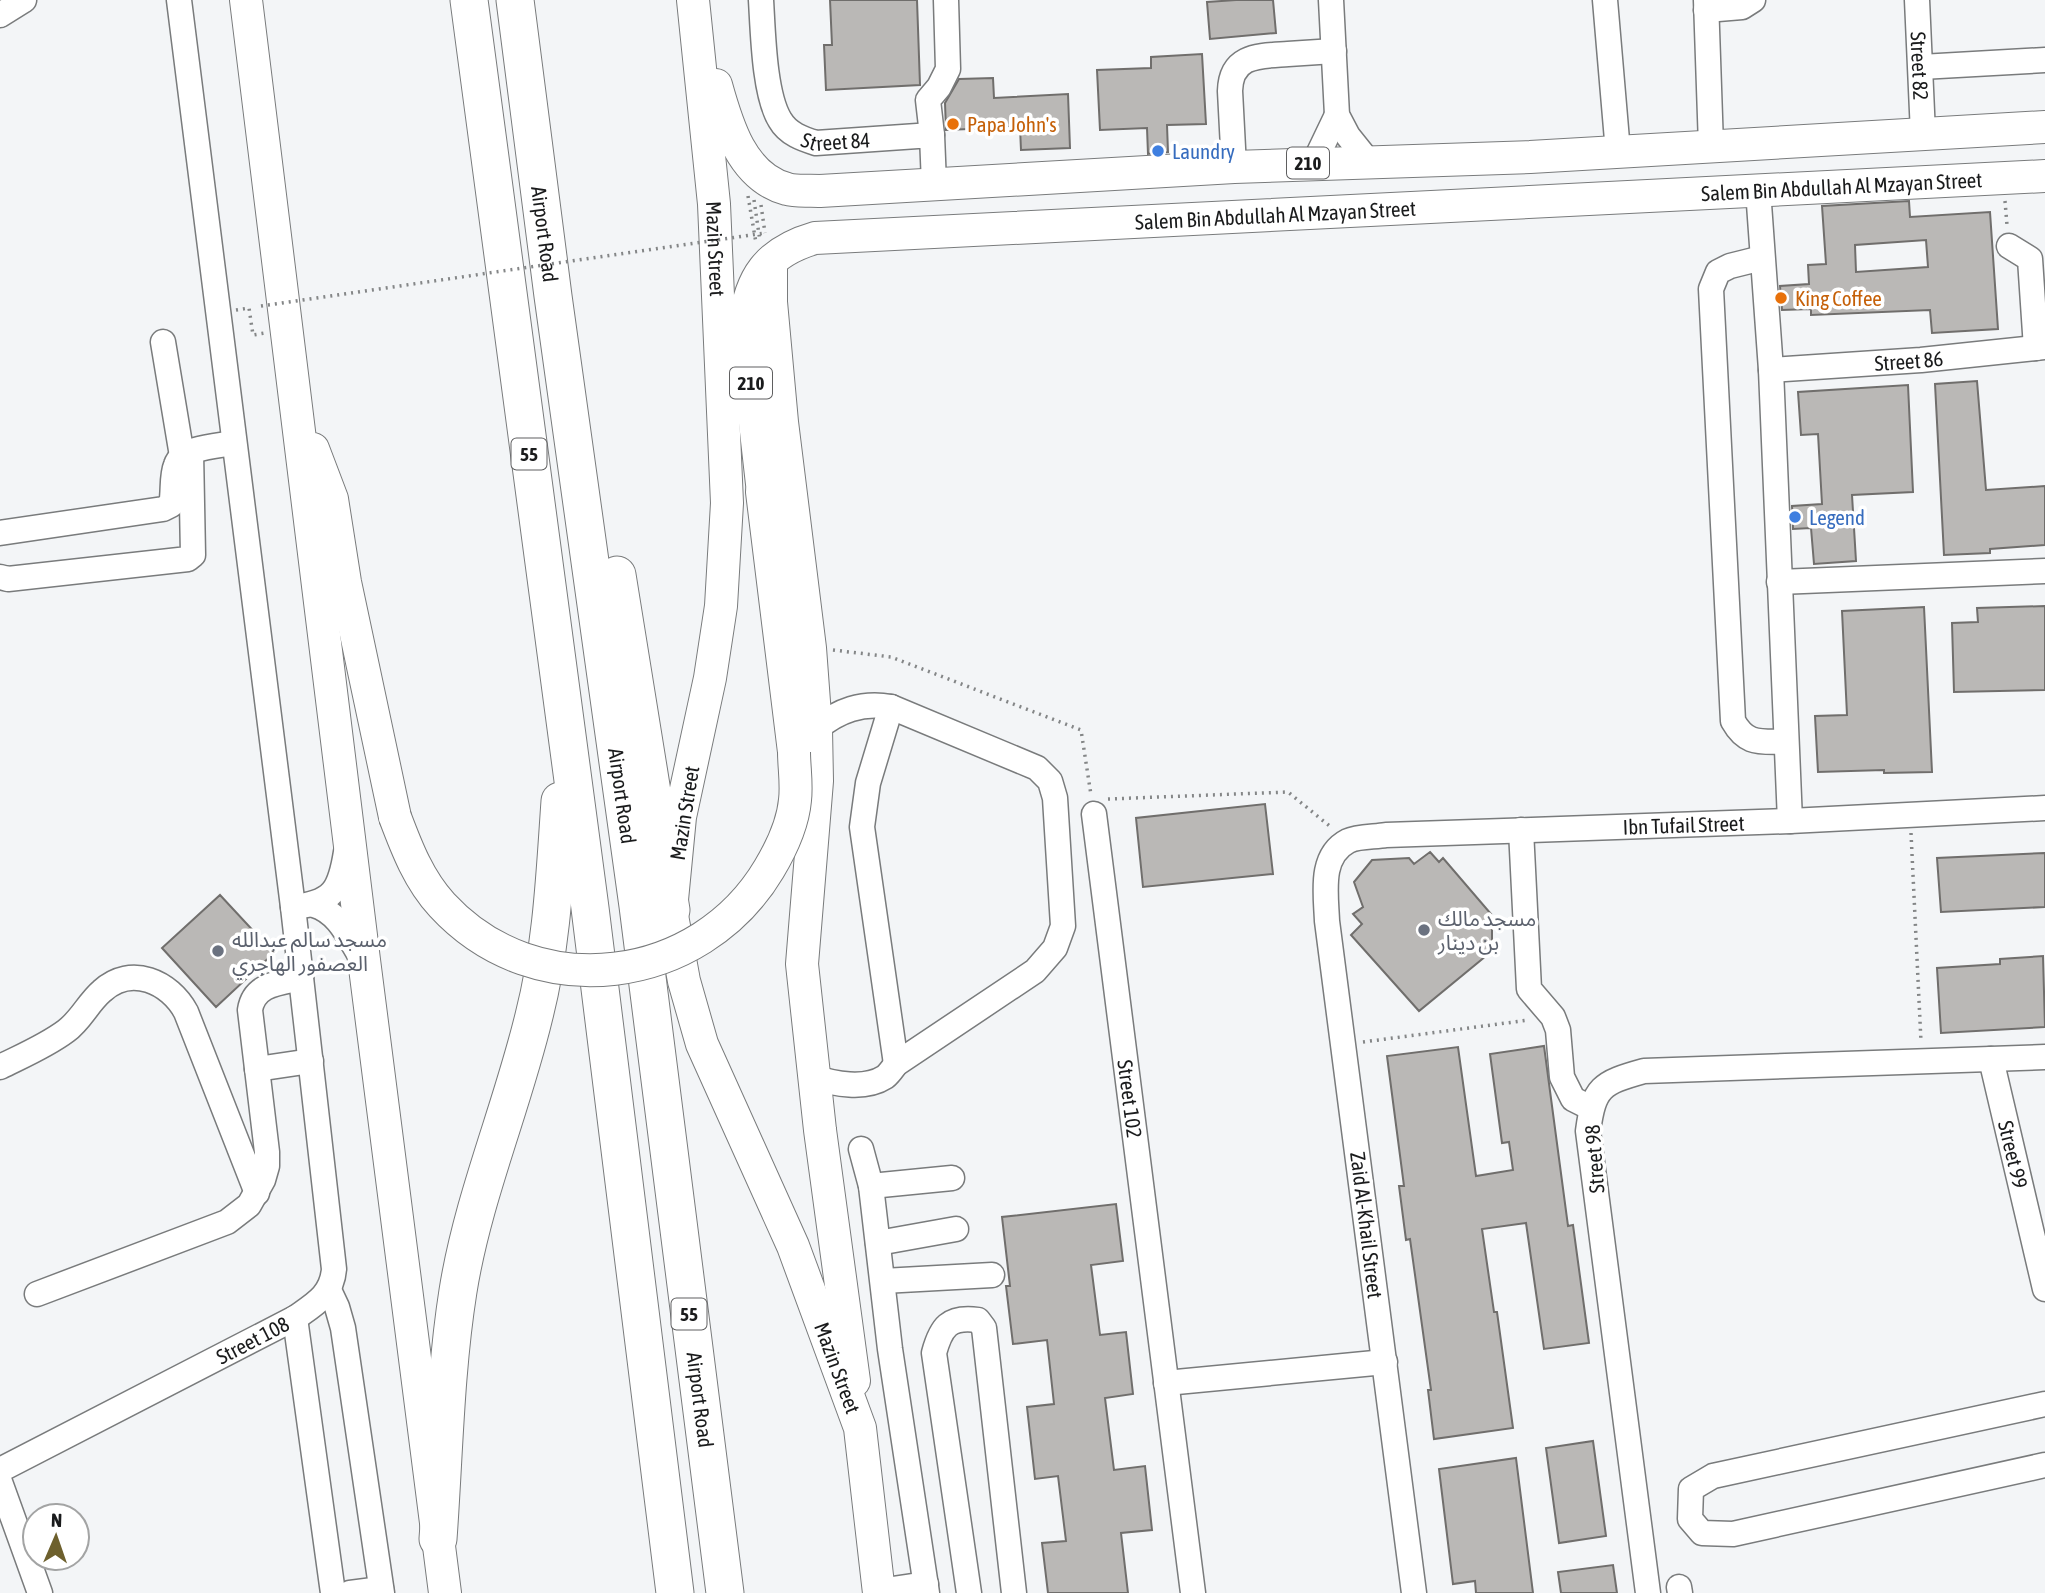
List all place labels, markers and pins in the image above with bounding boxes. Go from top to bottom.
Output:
place label: Papa John's [967,112,1057,136]
marker: Papa John's [945,116,961,132]
place label: Laundry [1172,139,1235,163]
marker: Laundry [1150,143,1166,159]
place label: King Coffee [1795,286,1882,310]
marker: King Coffee [1773,290,1789,306]
place label: Legend [1809,505,1865,529]
marker: Legend [1787,509,1803,525]
place label: مسجد مالك بن دينار [1437,906,1536,955]
marker: مسجد مالك بن دينار [1416,922,1432,938]
place label: مسجد سالم عبدالله العصفور الهاجري [232,927,387,980]
marker: مسجد سالم عبدالله العصفور الهاجري [210,943,226,959]

